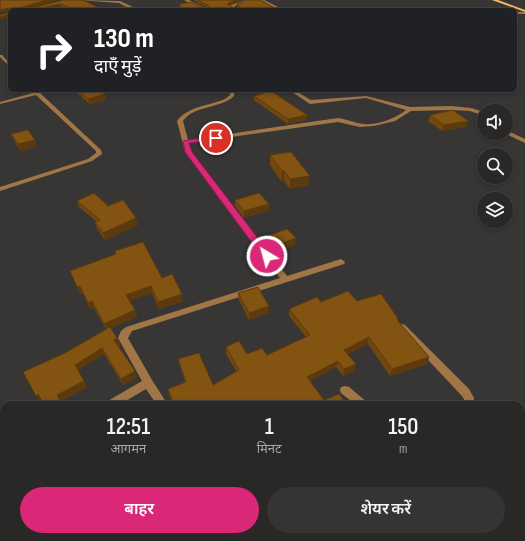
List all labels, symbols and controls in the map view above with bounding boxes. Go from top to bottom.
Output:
text: 130 m [94,22,154,55]
icon: right [28,24,80,76]
text: दाएँ मुड़ें [94,56,141,77]
map controls [477,104,513,228]
button: sound [477,104,513,140]
pin [199,121,233,155]
icon: arrive [205,127,227,149]
button: search [477,148,513,184]
button: layers [477,192,513,228]
position arrow [246,235,288,277]
text: 12:51 [107,412,150,441]
text: 1 [265,412,274,441]
text: 150 [388,412,418,441]
text: आगमन [111,441,146,457]
text: मिनट [257,441,282,457]
text: m [399,441,407,457]
button: बाहर [20,487,259,533]
button: शेयर करें [267,487,505,533]

